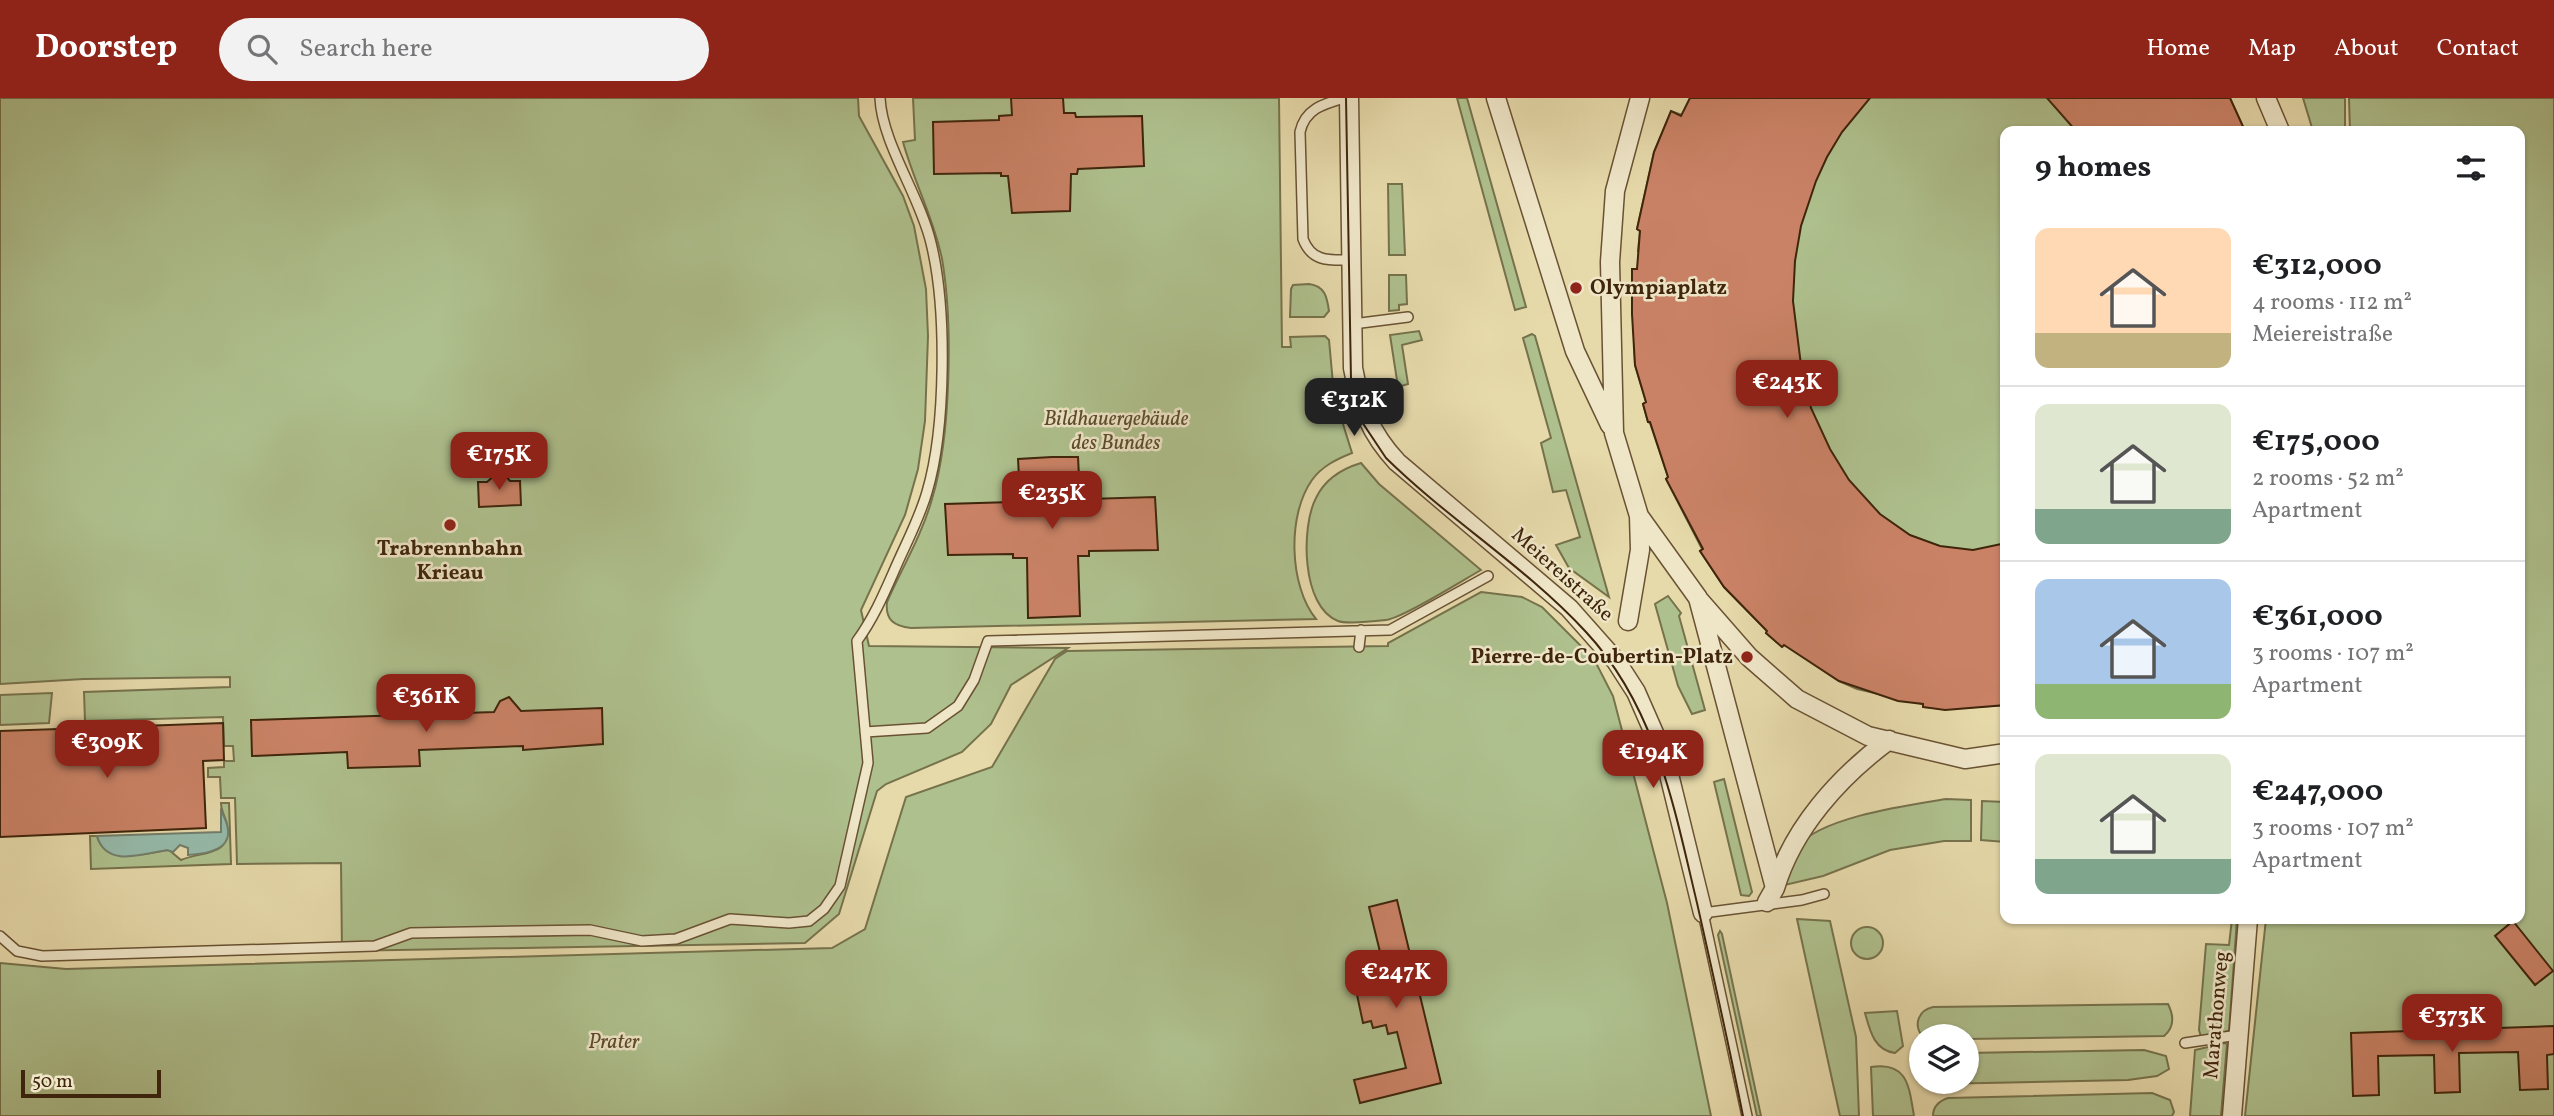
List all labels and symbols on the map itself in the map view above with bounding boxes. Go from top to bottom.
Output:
place label: Olympiaplatz [1590,274,1727,303]
marker: Olympiaplatz [1568,280,1584,296]
pin: €243K [1738,360,1836,420]
pin: €312K [1305,378,1403,438]
park label: Bildhauergebäude des Bundes [1044,405,1189,458]
pin: €175K [450,432,548,492]
pin: €235K [1003,472,1101,531]
marker: Trabrennbahn Krieau [442,517,458,533]
street label: Meiereistraße [1505,521,1620,629]
place label: Trabrennbahn Krieau [377,535,523,588]
place label: Pierre-de-Coubertin-Platz [1471,643,1733,672]
marker: Pierre-de-Coubertin-Platz [1739,649,1755,665]
pin: €361K [377,674,475,734]
pin: €309K [58,720,156,780]
pin: €194K [1604,730,1702,790]
pin: €247K [1347,950,1445,1010]
street label: Marathonweg [2197,950,2237,1080]
pin: €373K [2403,995,2501,1054]
park label: Prater [588,1028,640,1057]
scale bar [21,1067,161,1099]

